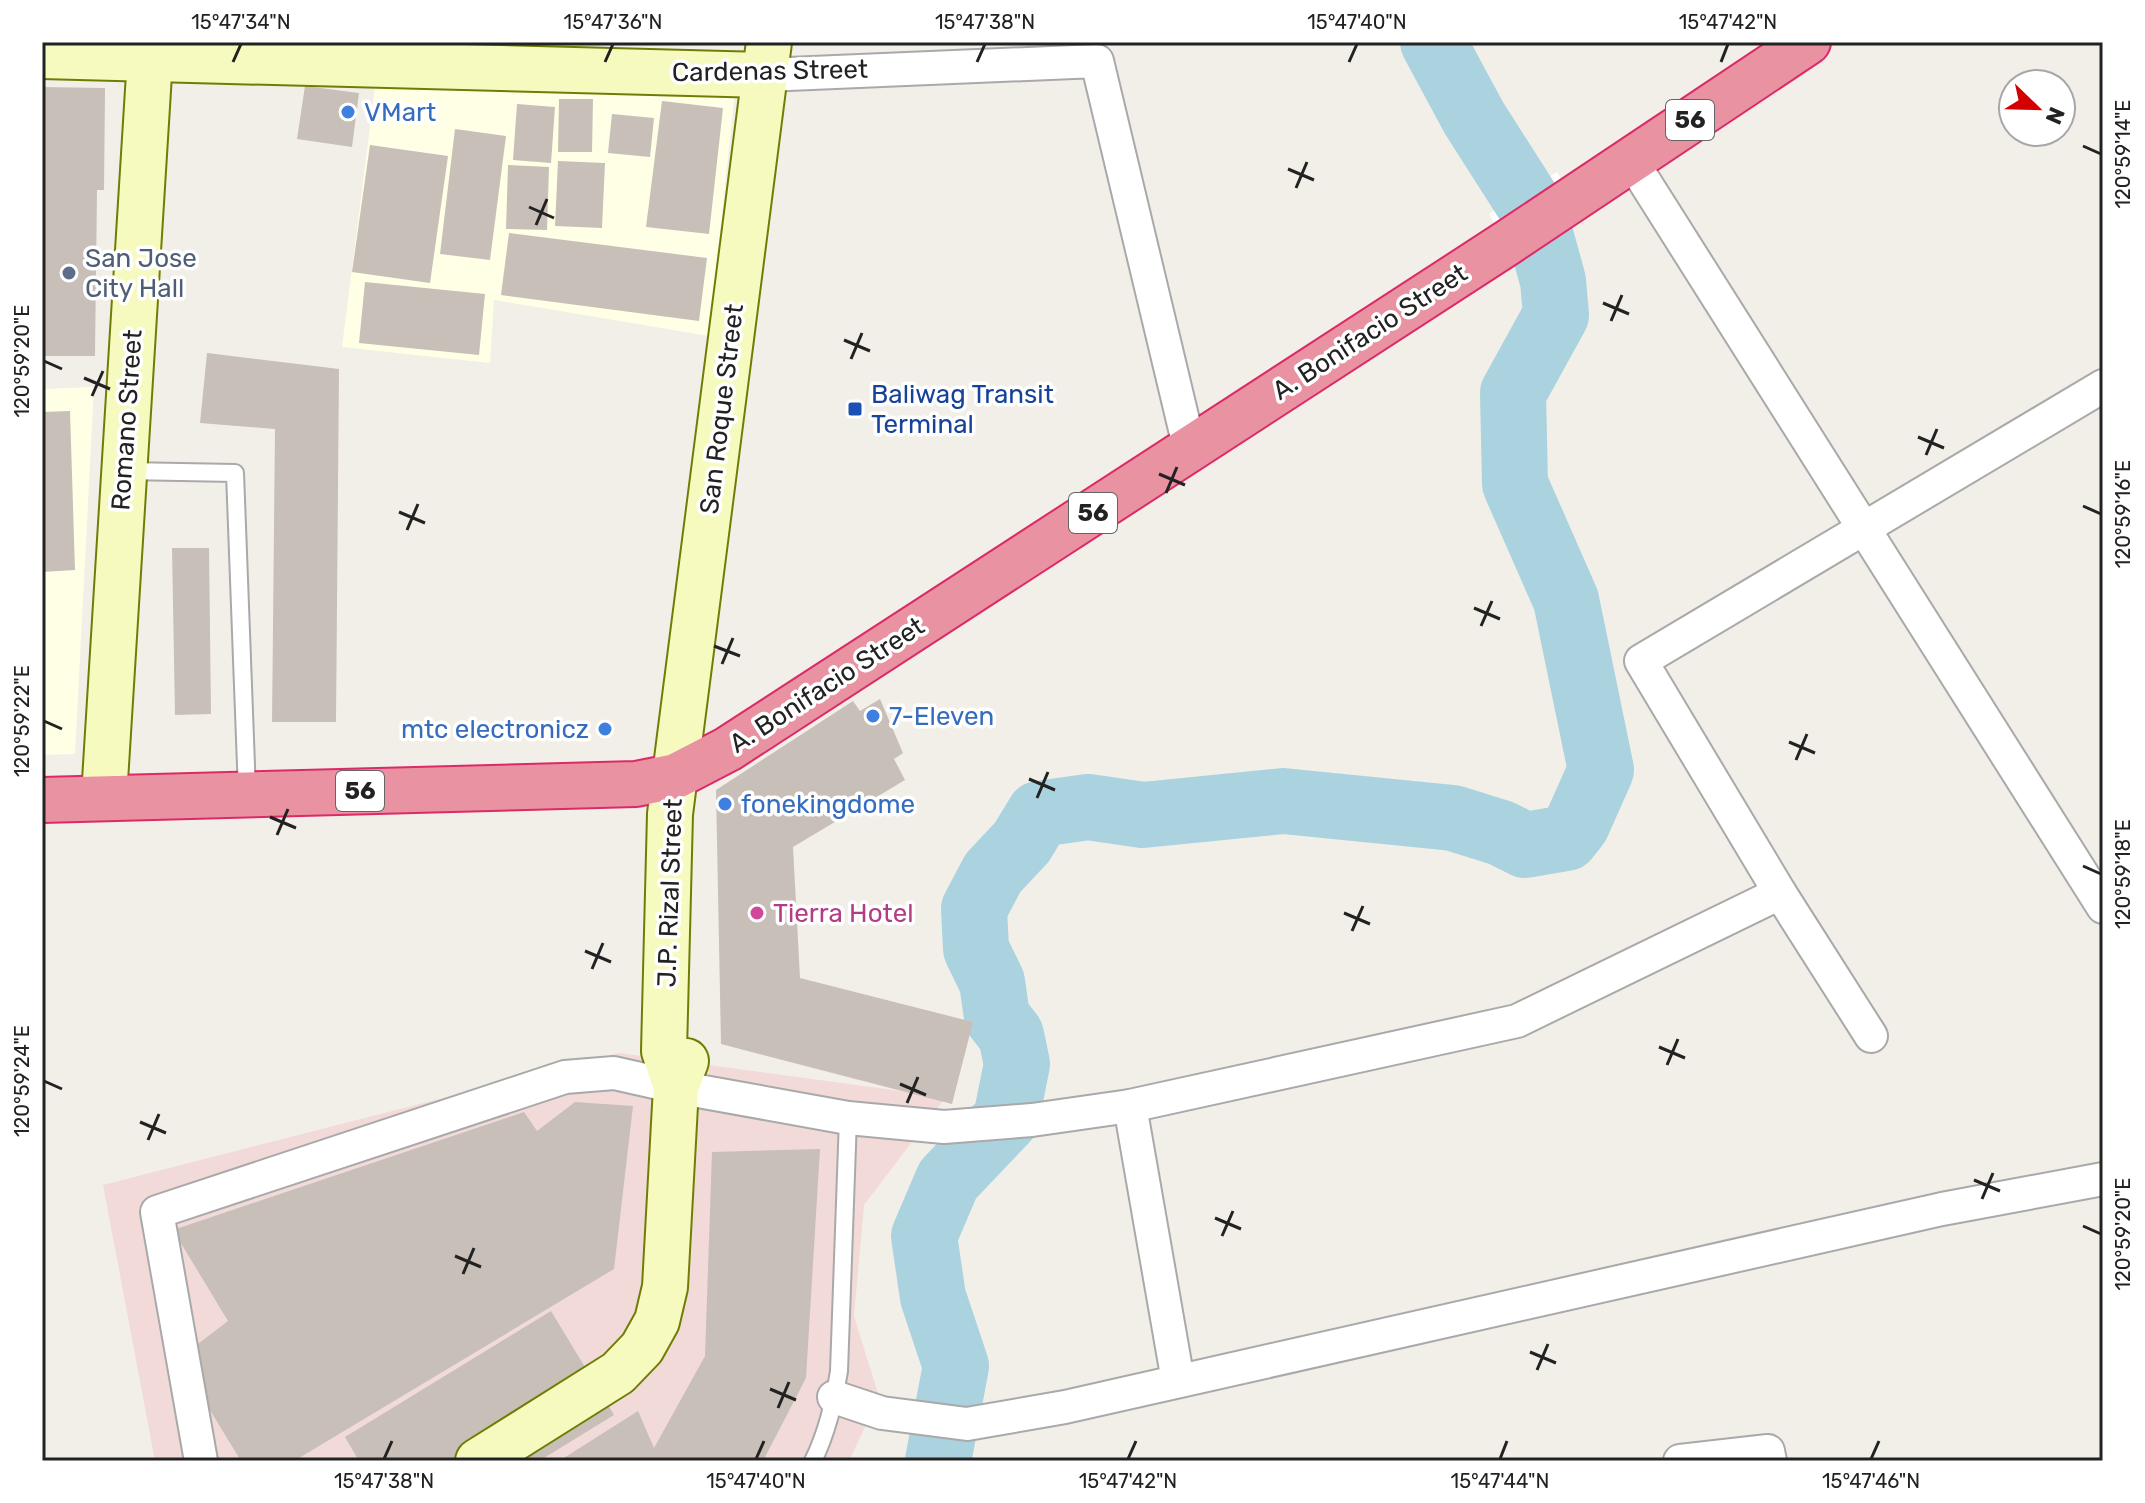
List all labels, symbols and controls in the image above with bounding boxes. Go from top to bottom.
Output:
text: 15°47'34"N [191,10,291,34]
text: 15°47'36"N [564,10,662,34]
text: 15°47'38"N [935,10,1035,34]
text: 15°47'40"N [1307,10,1407,34]
text: 15°47'42"N [1679,10,1777,34]
street label: Cardenas Street [672,54,868,88]
north arrow [1997,68,2077,148]
place label: VMart [364,97,436,128]
road number: 56 [1666,100,1714,140]
text: 120°59'14"E [2111,100,2135,209]
marker: VMart [339,103,357,121]
text: N [2039,103,2070,128]
place label: San Jose City Hall [85,243,197,304]
street label: A. Bonifacio Street [1267,257,1473,407]
marker: San Jose City Hall [60,264,78,282]
street label: San Roque Street [694,302,750,516]
text: 120°59'20"E [10,305,34,417]
street label: Romano Street [105,328,149,512]
place label: Baliwag Transit Terminal [871,379,1054,440]
marker: Baliwag Transit Terminal [846,400,864,418]
text: 120°59'16"E [2111,460,2135,568]
road number: 56 [1069,493,1117,533]
street label: A. Bonifacio Street [724,610,930,760]
text: 120°59'22"E [10,665,34,777]
place label: 7-Eleven [889,701,994,732]
marker: 7-Eleven [864,707,882,725]
place label: mtc electronicz [401,714,589,745]
marker: mtc electronicz [596,720,614,738]
road number: 56 [336,771,384,811]
place label: fonekingdome [741,789,915,820]
marker: fonekingdome [716,795,734,813]
street label: J.P. Rizal Street [651,798,689,988]
text: 120°59'18"E [2111,819,2135,929]
place label: Tierra Hotel [773,898,914,929]
marker: Tierra Hotel [748,904,766,922]
text: 120°59'24"E [10,1025,34,1137]
text: 120°59'20"E [2111,1178,2135,1290]
text: 15°47'38"N [334,1469,434,1493]
text: 15°47'40"N [706,1469,806,1493]
text: 15°47'42"N [1079,1469,1177,1493]
text: 15°47'44"N [1451,1469,1549,1493]
text: 15°47'46"N [1822,1469,1920,1493]

